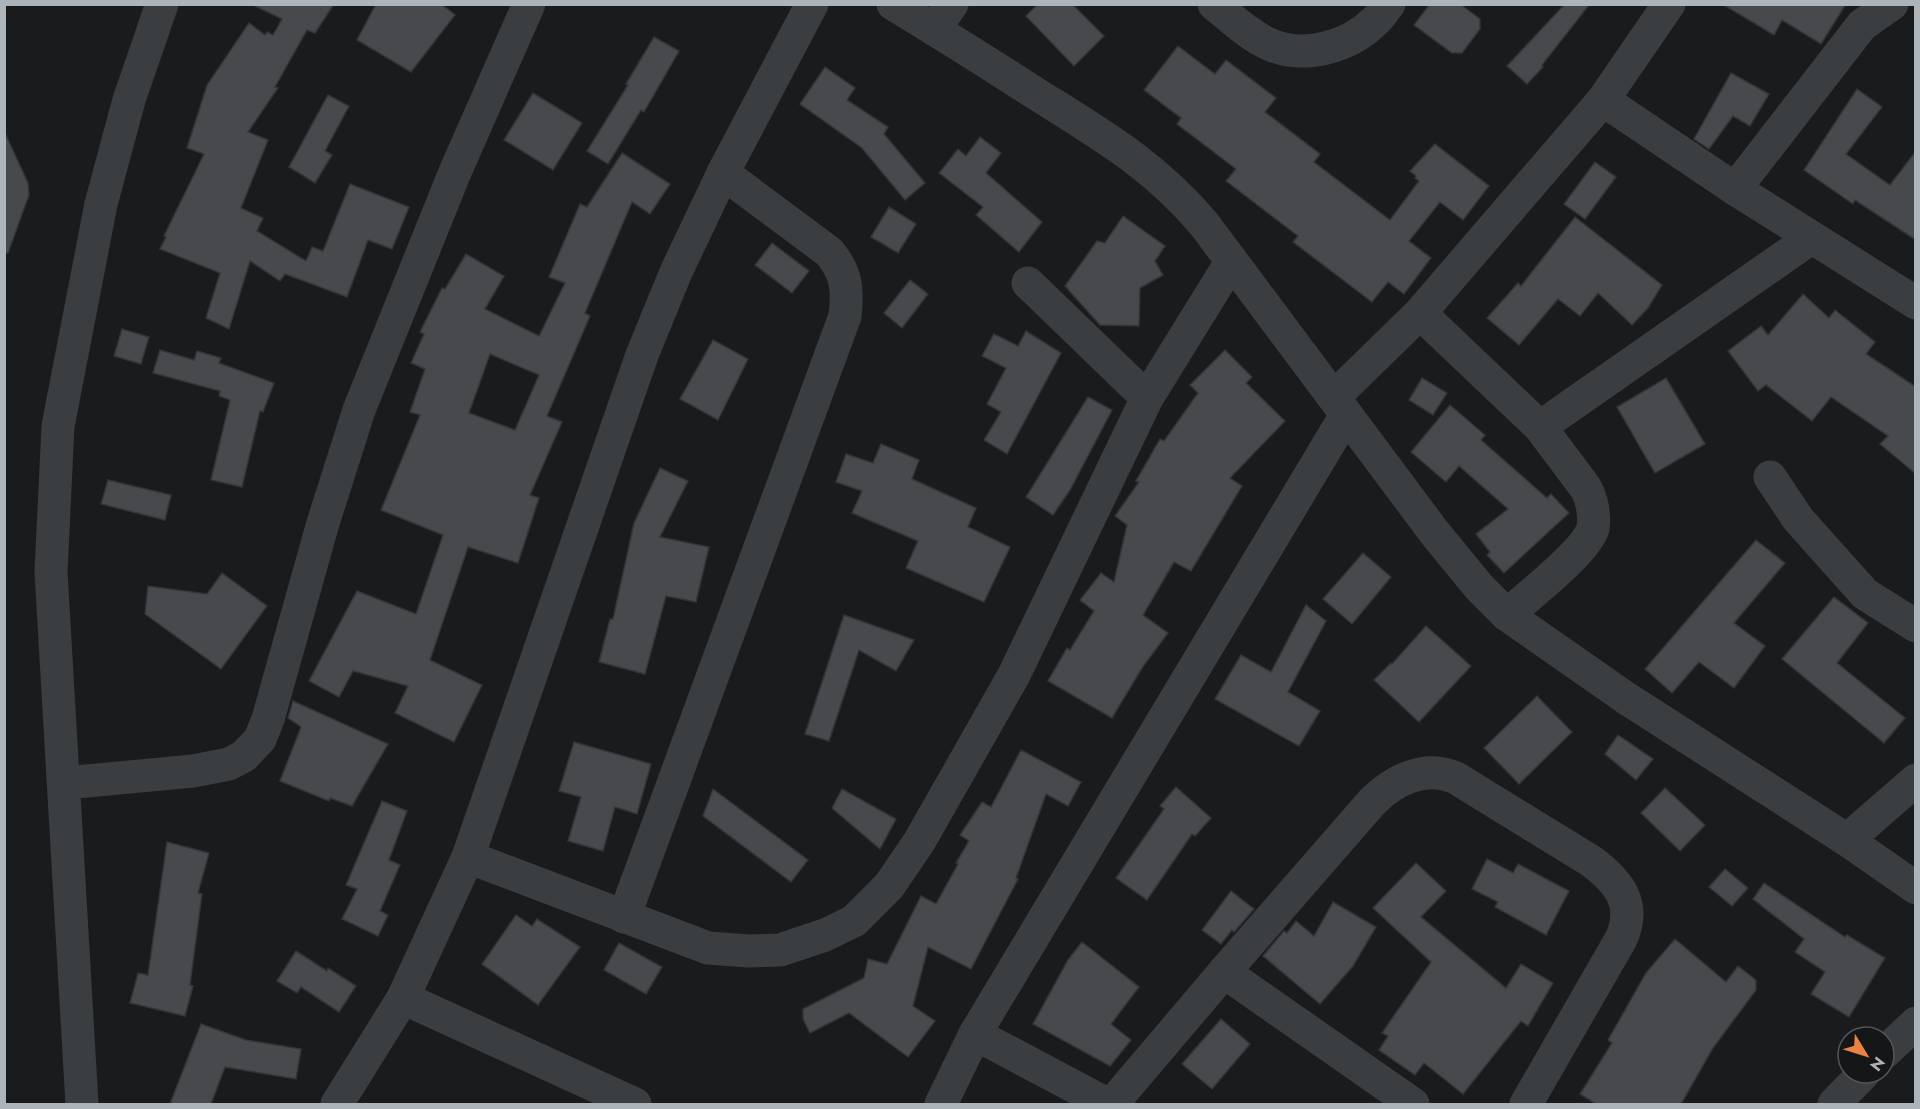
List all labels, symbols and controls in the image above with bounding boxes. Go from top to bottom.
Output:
north arrow [1836,1025,1896,1085]
text: N [1864,1052,1890,1076]

